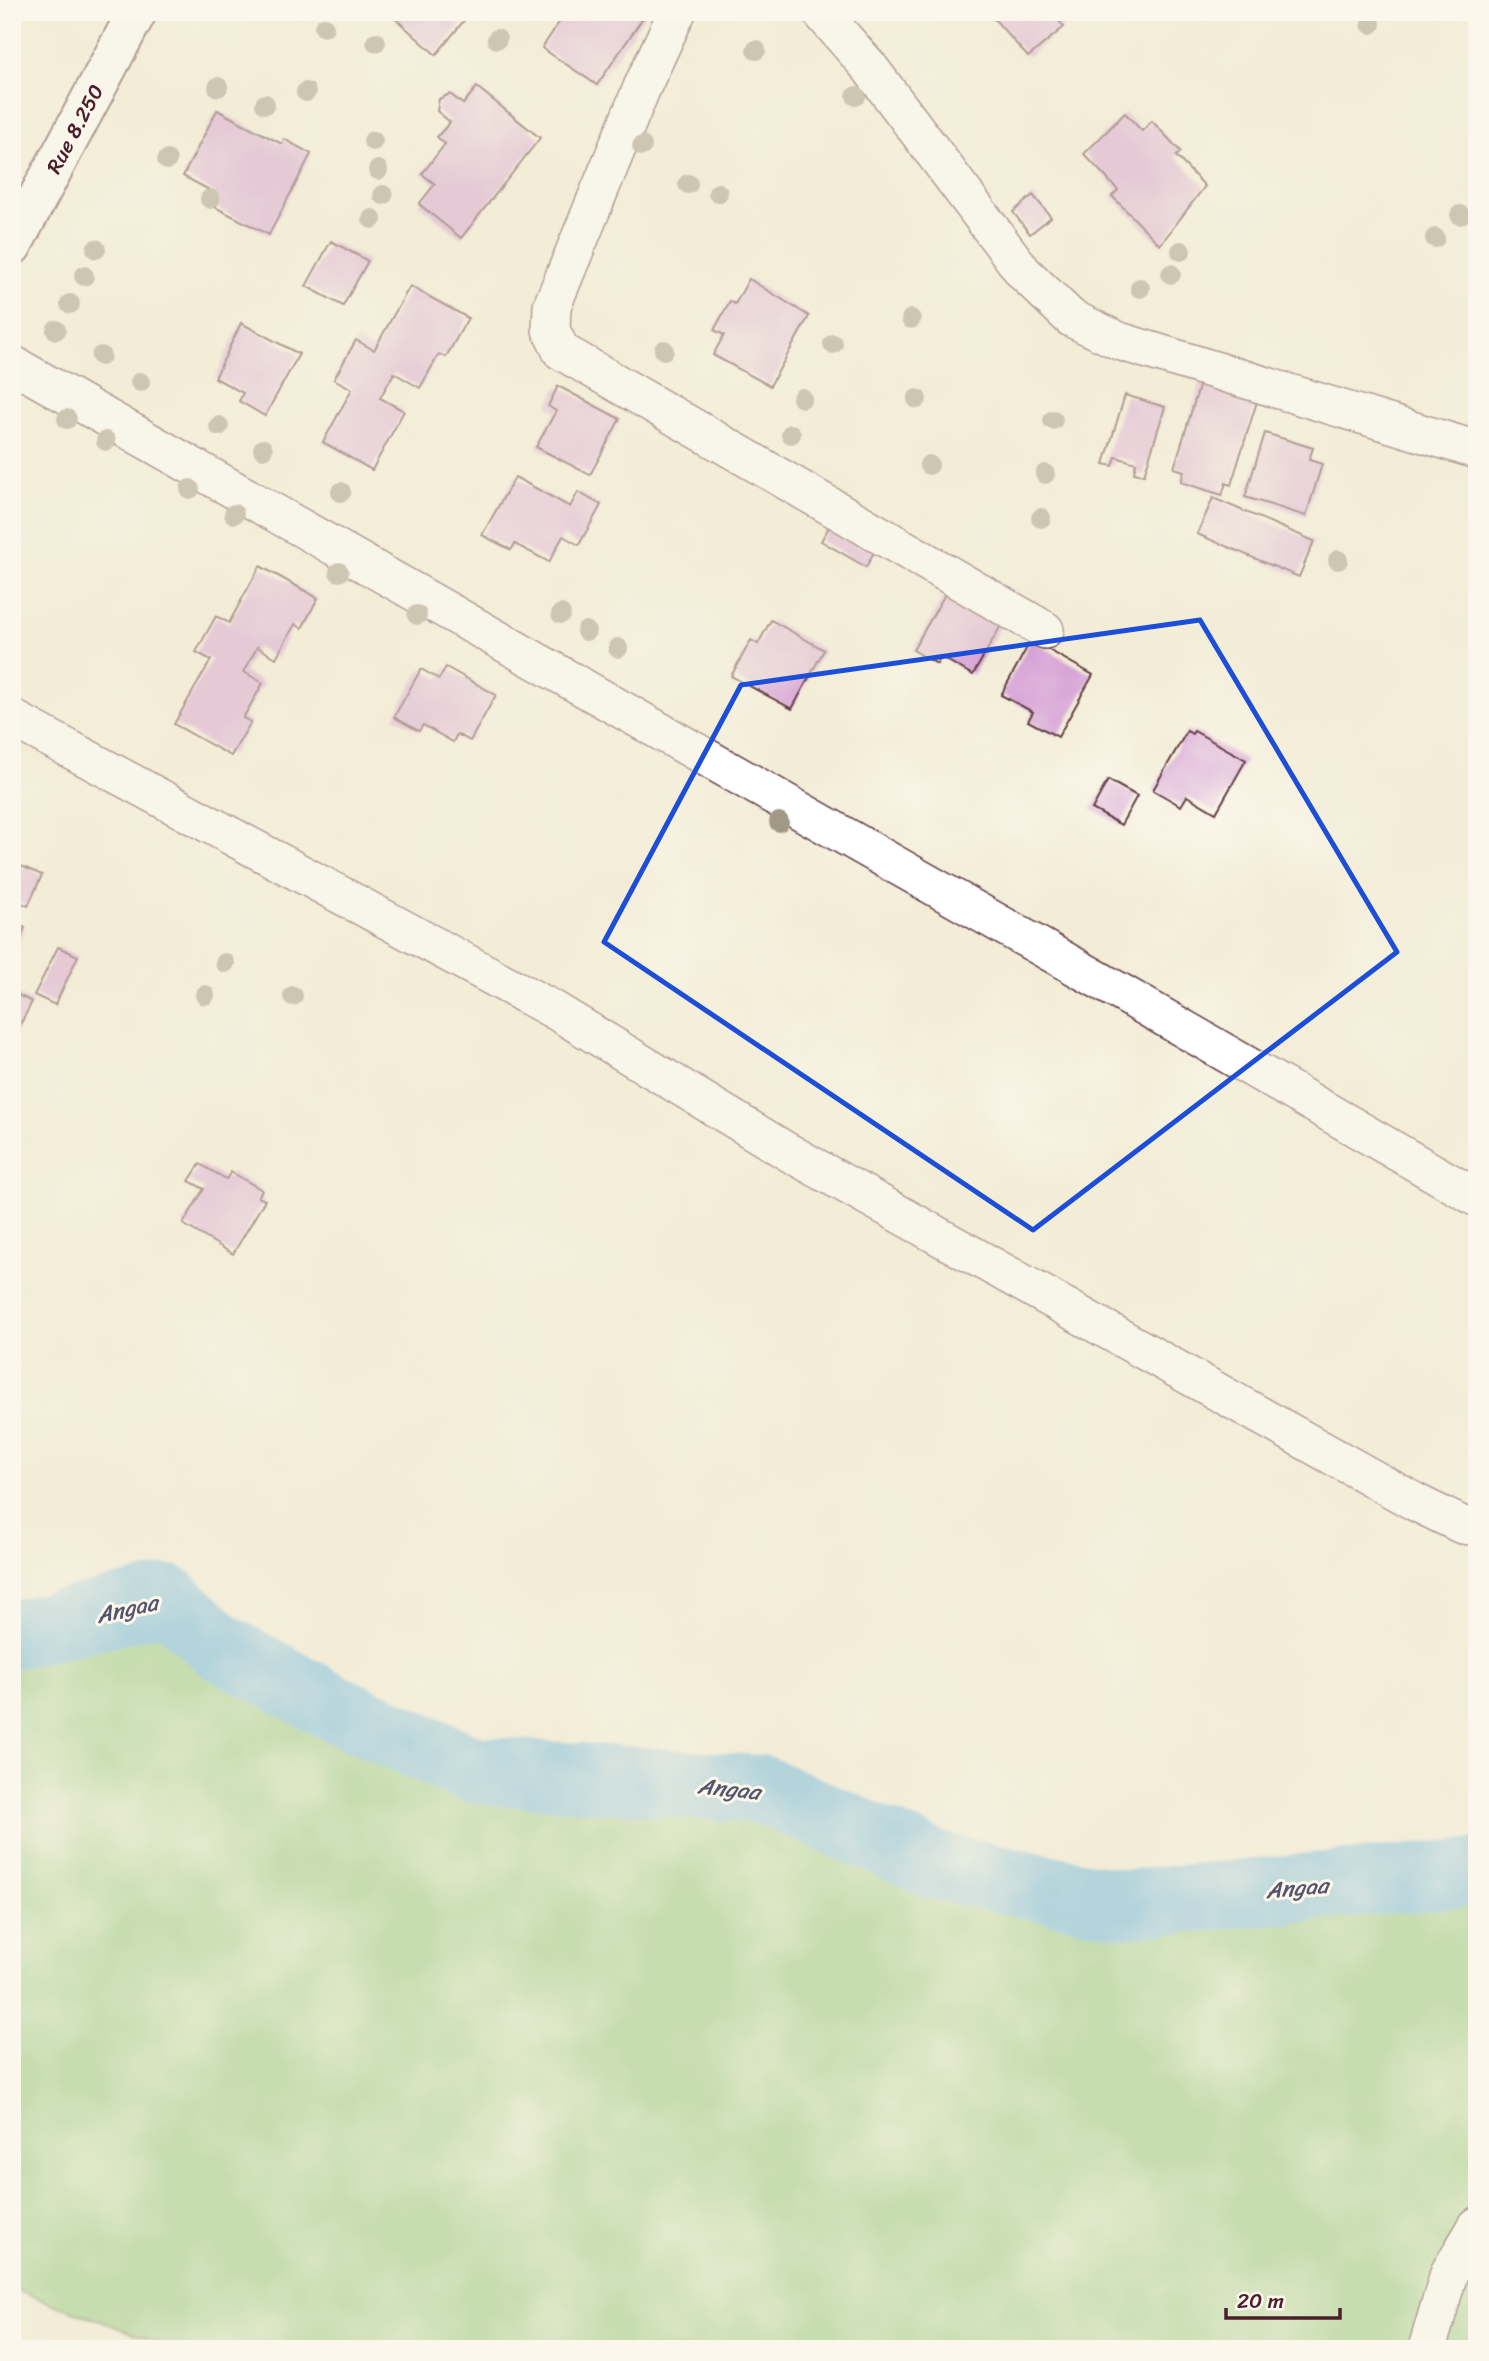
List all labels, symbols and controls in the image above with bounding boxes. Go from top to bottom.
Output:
street label: Rue 8.250 [35,77,115,181]
water label: Angaa [91,1581,165,1636]
water label: Angaa [695,1765,765,1813]
water label: Angaa [1263,1865,1333,1911]
scale bar [1226,2277,1340,2321]
text: 20 m [1237,2282,1284,2320]

